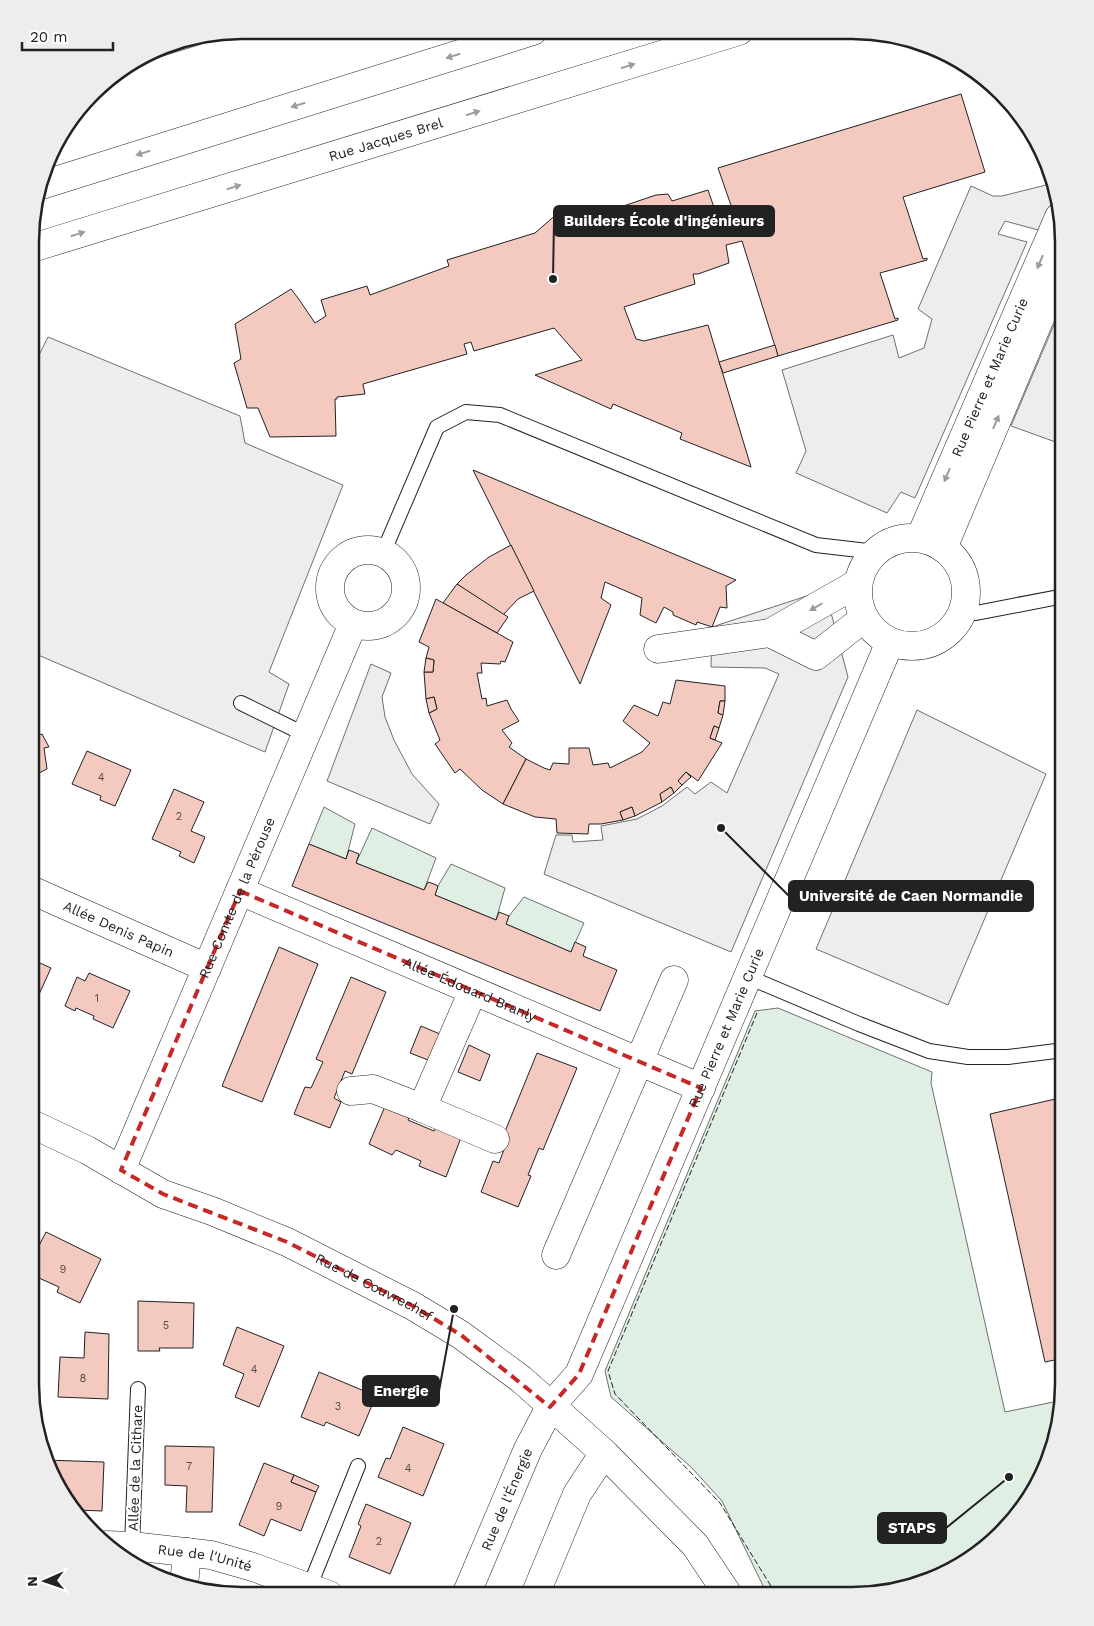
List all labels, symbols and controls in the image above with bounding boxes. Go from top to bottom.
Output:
scale bar [22,20,114,52]
text: 20 m [30,28,68,46]
one-way arrow [445,53,460,60]
one-way arrow [621,61,636,69]
one-way arrow [290,101,305,109]
one-way arrow [465,109,480,117]
street label: Rue Jacques Brel [327,114,445,164]
one-way arrow [135,150,150,158]
one-way arrow [226,182,241,190]
callout: Builders École d'ingénieurs [554,206,774,236]
text: Builders École d'ingénieurs [564,212,764,230]
one-way arrow [71,230,86,238]
one-way arrow [1035,255,1043,269]
street label: Rue Pierre et Marie Curie [948,296,1031,459]
one-way arrow [992,414,1000,429]
one-way arrow [943,468,951,482]
one-way arrow [809,603,823,611]
house number: 4 [98,771,105,784]
house number: 2 [176,810,182,823]
street label: Rue Comte de la Pérouse [195,815,278,981]
callout: Université de Caen Normandie [789,881,1033,911]
text: Université de Caen Normandie [799,887,1023,905]
street label: Allée Denis Papin [61,897,177,960]
street label: Rue Pierre et Marie Curie [685,946,767,1110]
street label: Allée Édouard Branly [401,954,539,1025]
house number: 1 [95,992,99,1005]
street label: Rue de Couvrechef [313,1250,436,1324]
house number: 9 [60,1263,67,1276]
house number: 5 [163,1319,169,1332]
house number: 4 [251,1363,258,1376]
house number: 8 [80,1372,87,1385]
callout: Energie [363,1376,439,1406]
text: Energie [373,1382,429,1400]
house number: 3 [335,1400,341,1413]
street label: Allée de la Cithare [125,1405,145,1531]
street label: Rue de l'Énergie [478,1446,535,1553]
house number: 7 [186,1460,192,1473]
house number: 4 [405,1462,412,1475]
house number: 9 [276,1500,283,1513]
callout: STAPS [878,1513,946,1543]
text: STAPS [888,1519,936,1537]
house number: 2 [376,1535,382,1548]
street label: Rue de l'Unité [157,1541,254,1574]
north arrow [20,1556,70,1606]
text: N [24,1576,40,1587]

